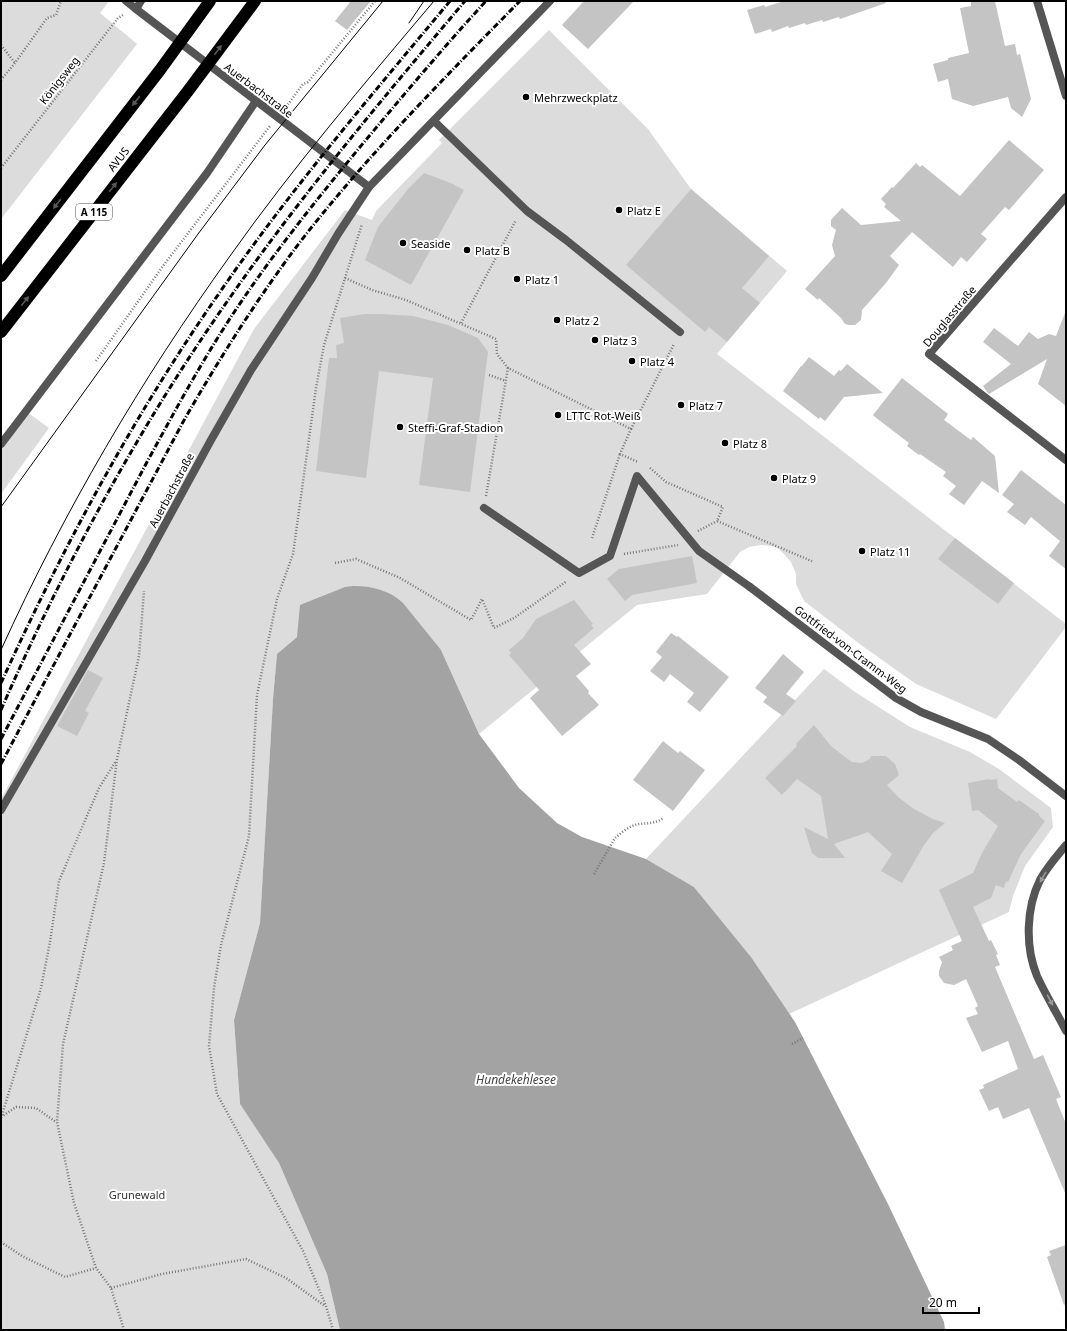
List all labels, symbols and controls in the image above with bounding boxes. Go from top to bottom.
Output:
one-way arrow [214,44,222,55]
street label: Königsweg [36,53,82,107]
street label: Auerbachstraße [222,59,296,121]
place label: Mehrzweckplatz [534,90,618,105]
marker: Mehrzweckplatz [521,92,531,102]
one-way arrow [132,95,140,106]
street label: AVUS [104,144,132,174]
one-way arrow [109,182,117,193]
one-way arrow [52,198,61,209]
place label: Platz E [627,203,661,218]
road number: A 115 [76,204,112,220]
marker: Platz E [614,205,624,215]
place label: Seaside [411,236,451,251]
marker: Seaside [398,238,408,248]
place label: Platz B [475,243,510,258]
marker: Platz B [462,245,472,255]
place label: Platz 1 [525,272,559,287]
marker: Platz 1 [512,274,522,284]
street label: Douglasstraße [919,282,979,350]
one-way arrow [21,296,29,307]
place label: Platz 2 [565,313,599,328]
marker: Platz 2 [552,315,562,325]
place label: Platz 3 [603,333,637,348]
marker: Platz 3 [590,335,600,345]
place label: Platz 4 [640,354,675,369]
marker: Platz 4 [627,356,637,366]
place label: Platz 7 [689,398,723,413]
marker: Platz 7 [676,400,686,410]
place label: LTTC Rot-Weiß [566,408,641,423]
marker: LTTC Rot-Weiß [553,410,563,420]
place label: Steffi-Graf-Stadion [408,420,503,435]
marker: Steffi-Graf-Stadion [395,422,405,432]
place label: Platz 8 [733,436,767,451]
marker: Platz 8 [720,438,730,448]
street label: Auerbachstraße [145,450,197,530]
place label: Platz 9 [782,471,816,486]
marker: Platz 9 [769,473,779,483]
place label: Platz 11 [870,544,910,559]
marker: Platz 11 [857,546,867,556]
street label: Gottfried-von-Cramm-Weg [792,602,910,696]
one-way arrow [1039,871,1046,883]
one-way arrow [1047,994,1053,1006]
water label: Hundekehlesee [476,1071,556,1088]
park label: Grunewald [109,1187,165,1202]
scale bar [923,1289,979,1315]
text: 20 m [929,1294,957,1311]

